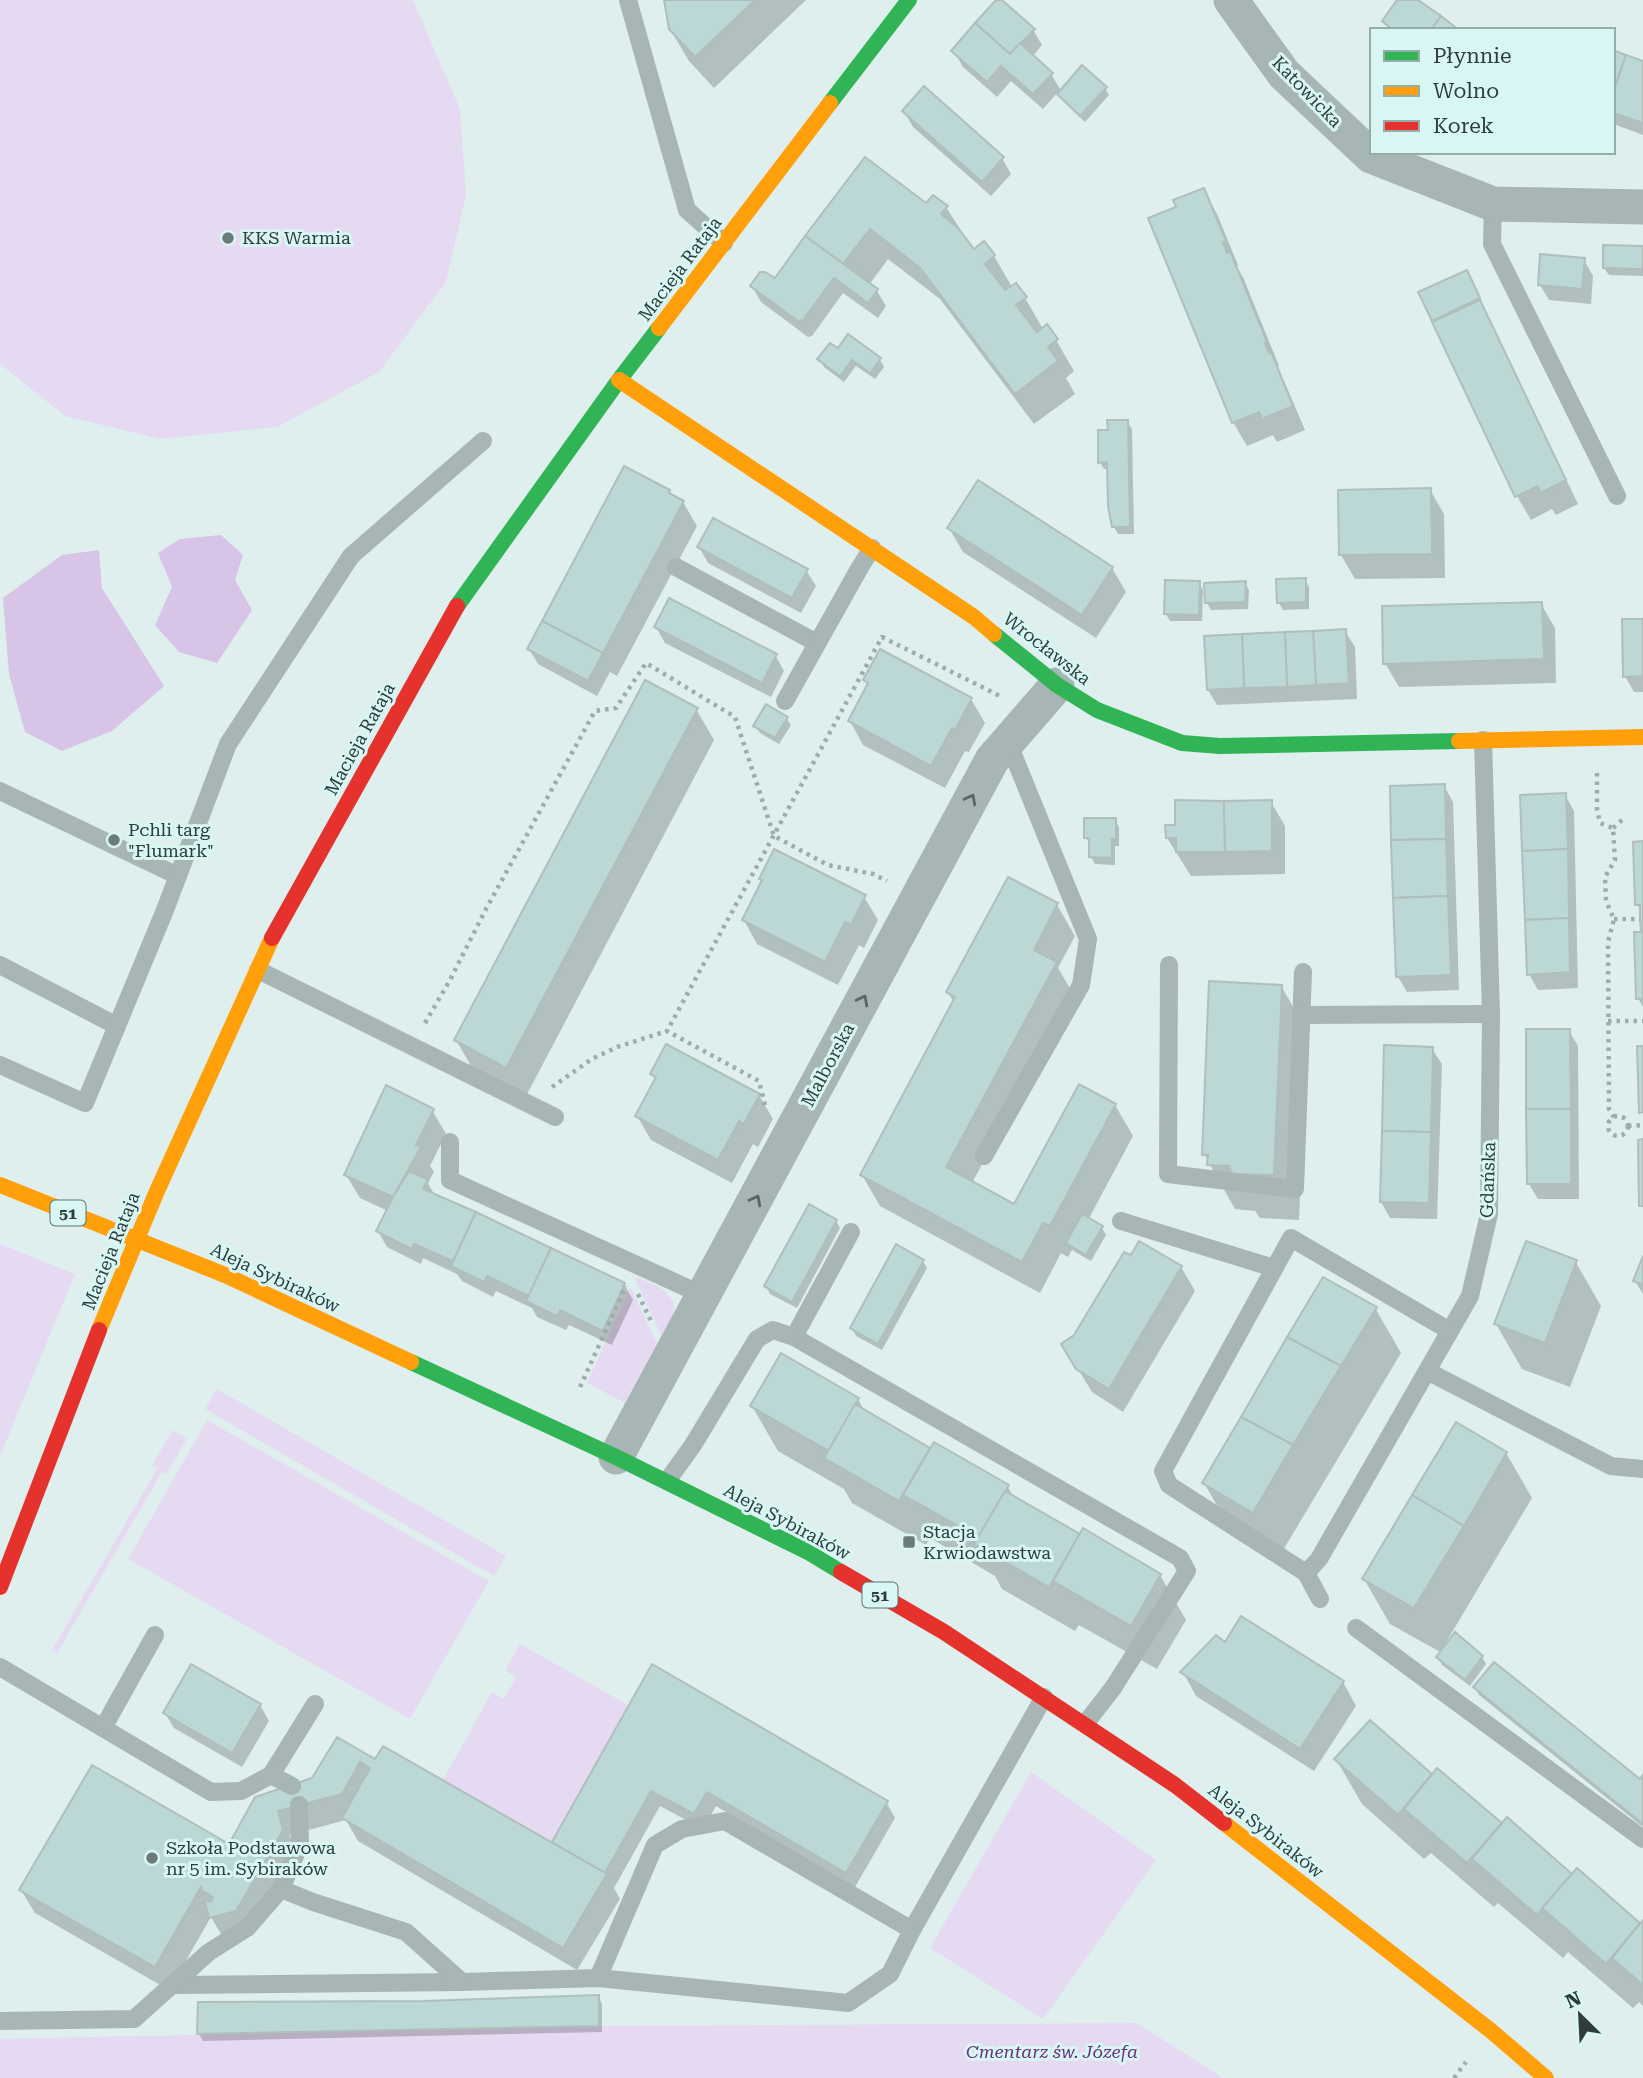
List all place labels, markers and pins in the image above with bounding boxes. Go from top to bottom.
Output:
place label: KKS Warmia [242,227,351,248]
marker: KKS Warmia [220,230,236,246]
place label: Pchli targ "Flumark" [128,819,214,861]
marker: Pchli targ "Flumark" [106,832,122,848]
place label: Stacja Krwiodawstwa [923,1521,1051,1563]
marker: Stacja Krwiodawstwa [901,1534,917,1550]
place label: Szkoła Podstawowa nr 5 im. Sybiraków [166,1837,336,1879]
marker: Szkoła Podstawowa nr 5 im. Sybiraków [144,1850,160,1866]

